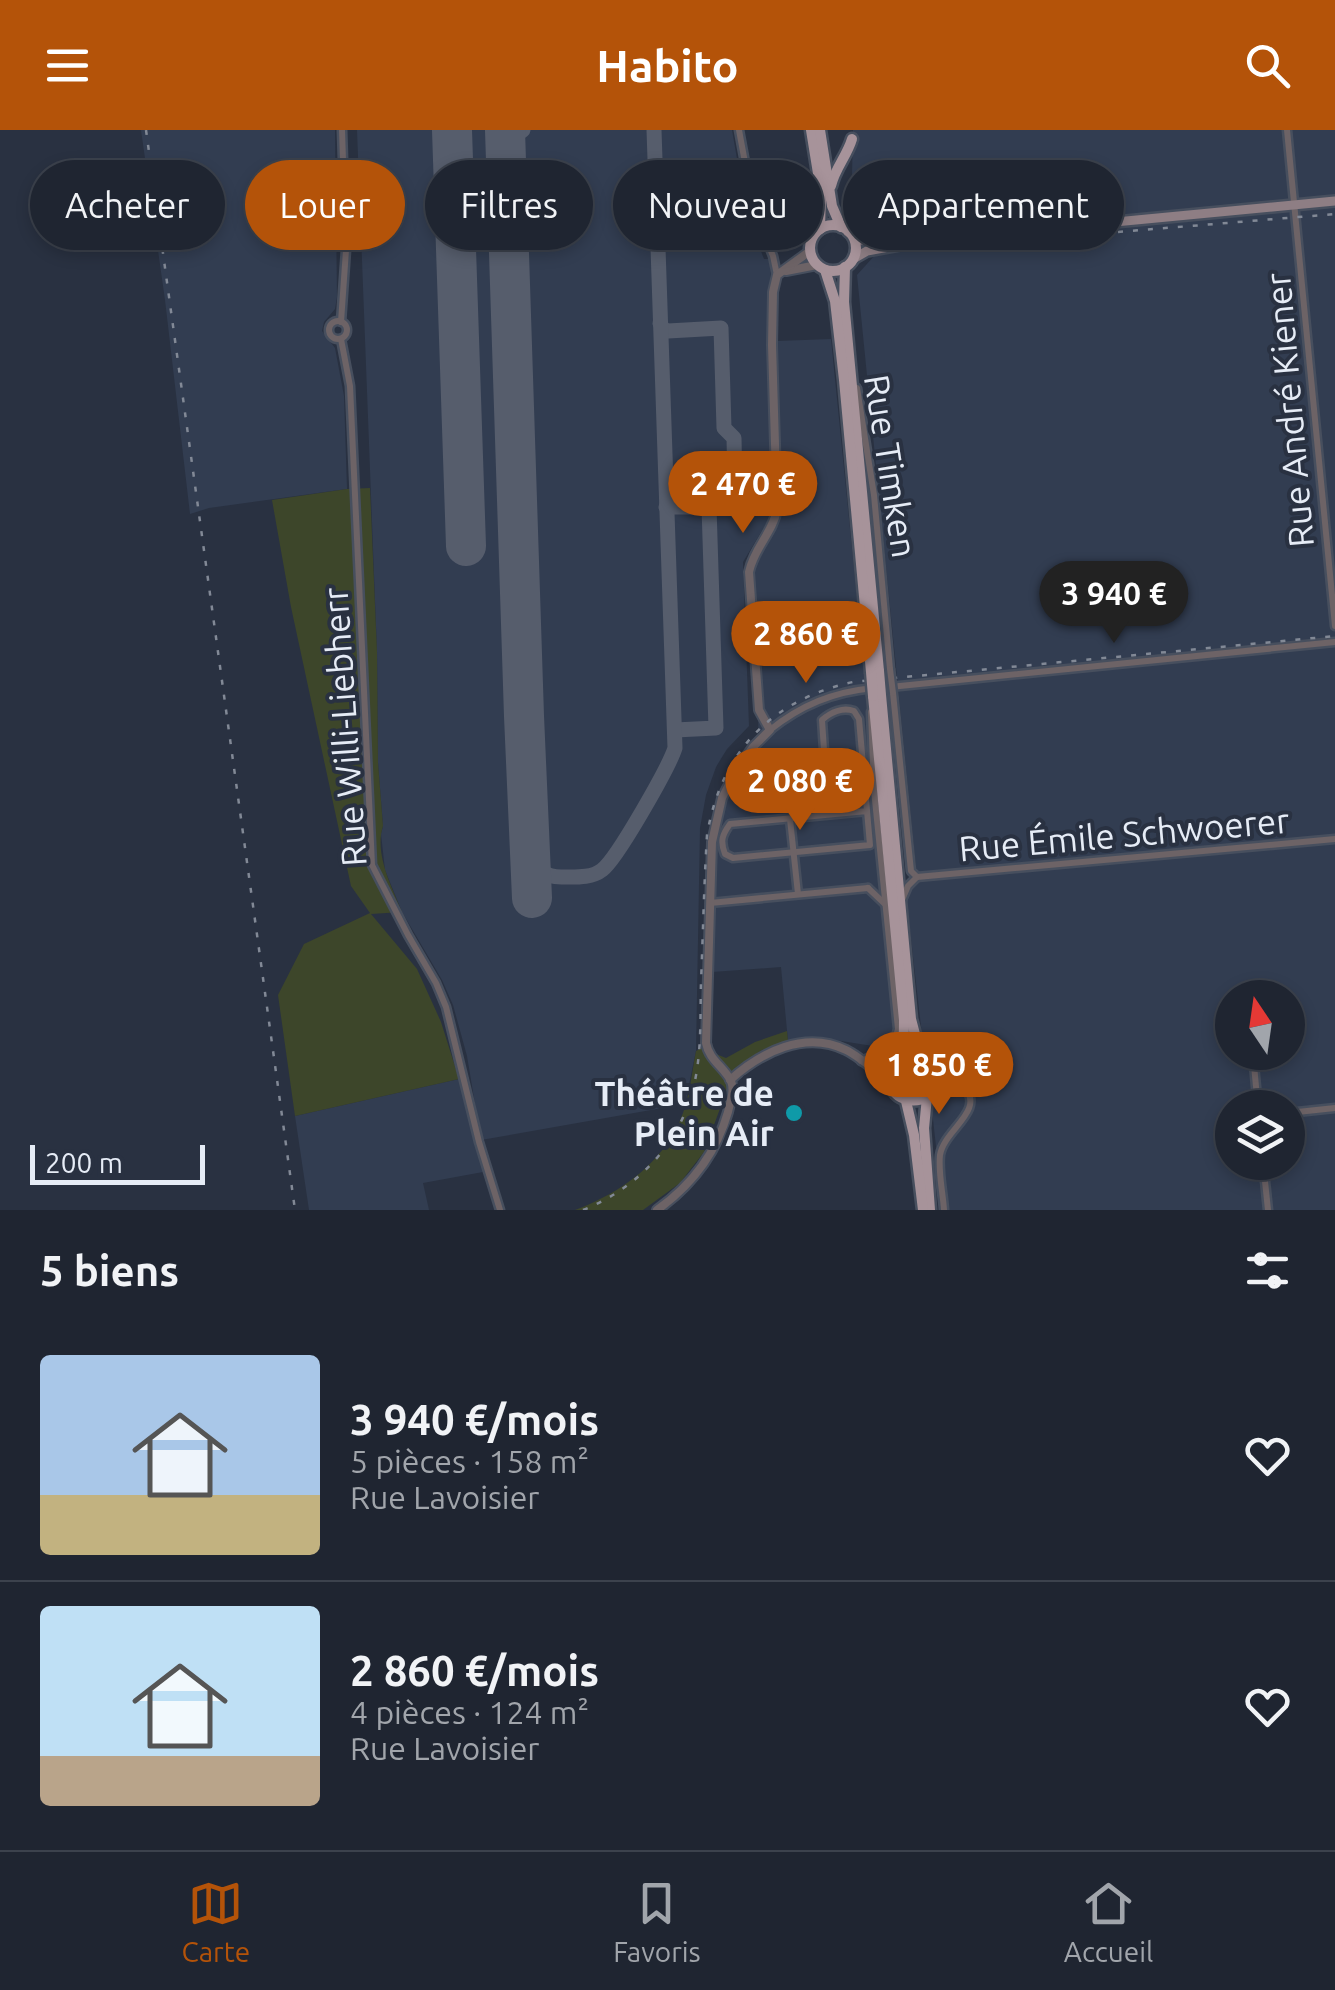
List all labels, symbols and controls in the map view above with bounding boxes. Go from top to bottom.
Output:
icon: menu [40,38,95,93]
icon: search [1240,38,1295,93]
text: Habito [596,40,739,91]
chip: Acheter [30,160,225,250]
chip: Louer [245,160,405,250]
chip: Filtres [425,160,593,250]
chip: Nouveau [613,160,823,250]
chip: Appartement [843,160,1124,250]
street label: Rue André Kiener [1257,271,1321,549]
street label: Rue Timken [857,372,925,560]
pin: 2 470 € [651,451,835,536]
text: 2 470 € [690,465,796,501]
pin: 3 940 € [1022,561,1206,646]
text: 3 940 € [1061,575,1167,611]
street label: Rue Willi-Liebherr [314,586,374,868]
pin: 2 860 € [714,601,898,686]
text: 2 860 € [753,615,859,651]
pin: 2 080 € [708,748,892,833]
text: 2 080 € [747,762,853,798]
street label: Rue Émile Schwoerer [957,799,1291,868]
north arrow [1215,980,1305,1070]
map controls [1215,980,1305,1180]
pin: 1 850 € [847,1032,1031,1117]
text: 1 850 € [886,1046,992,1082]
place label: Théâtre de Plein Air [595,1073,775,1153]
button: layers [1215,1090,1305,1180]
marker: Théâtre de Plein Air [783,1102,805,1124]
scale bar [30,1140,205,1184]
text: 200 m [45,1147,123,1178]
icon: filters [1240,1243,1295,1298]
text: 5 biens [40,1247,179,1294]
icon: home [120,1395,240,1515]
text: 3 940 €/mois [350,1396,599,1443]
icon: heart [1240,1428,1295,1483]
text: 5 pièces · 158 m² [350,1443,589,1479]
text: Rue Lavoisier [350,1479,539,1515]
icon: home [120,1646,240,1766]
text: 2 860 €/mois [350,1647,599,1694]
icon: heart [1240,1679,1295,1734]
text: 4 pièces · 124 m² [350,1694,589,1730]
text: Rue Lavoisier [350,1730,539,1766]
tab: Carte [182,1876,250,1967]
tab: Favoris [613,1876,701,1967]
tab: Accueil [1064,1876,1153,1967]

